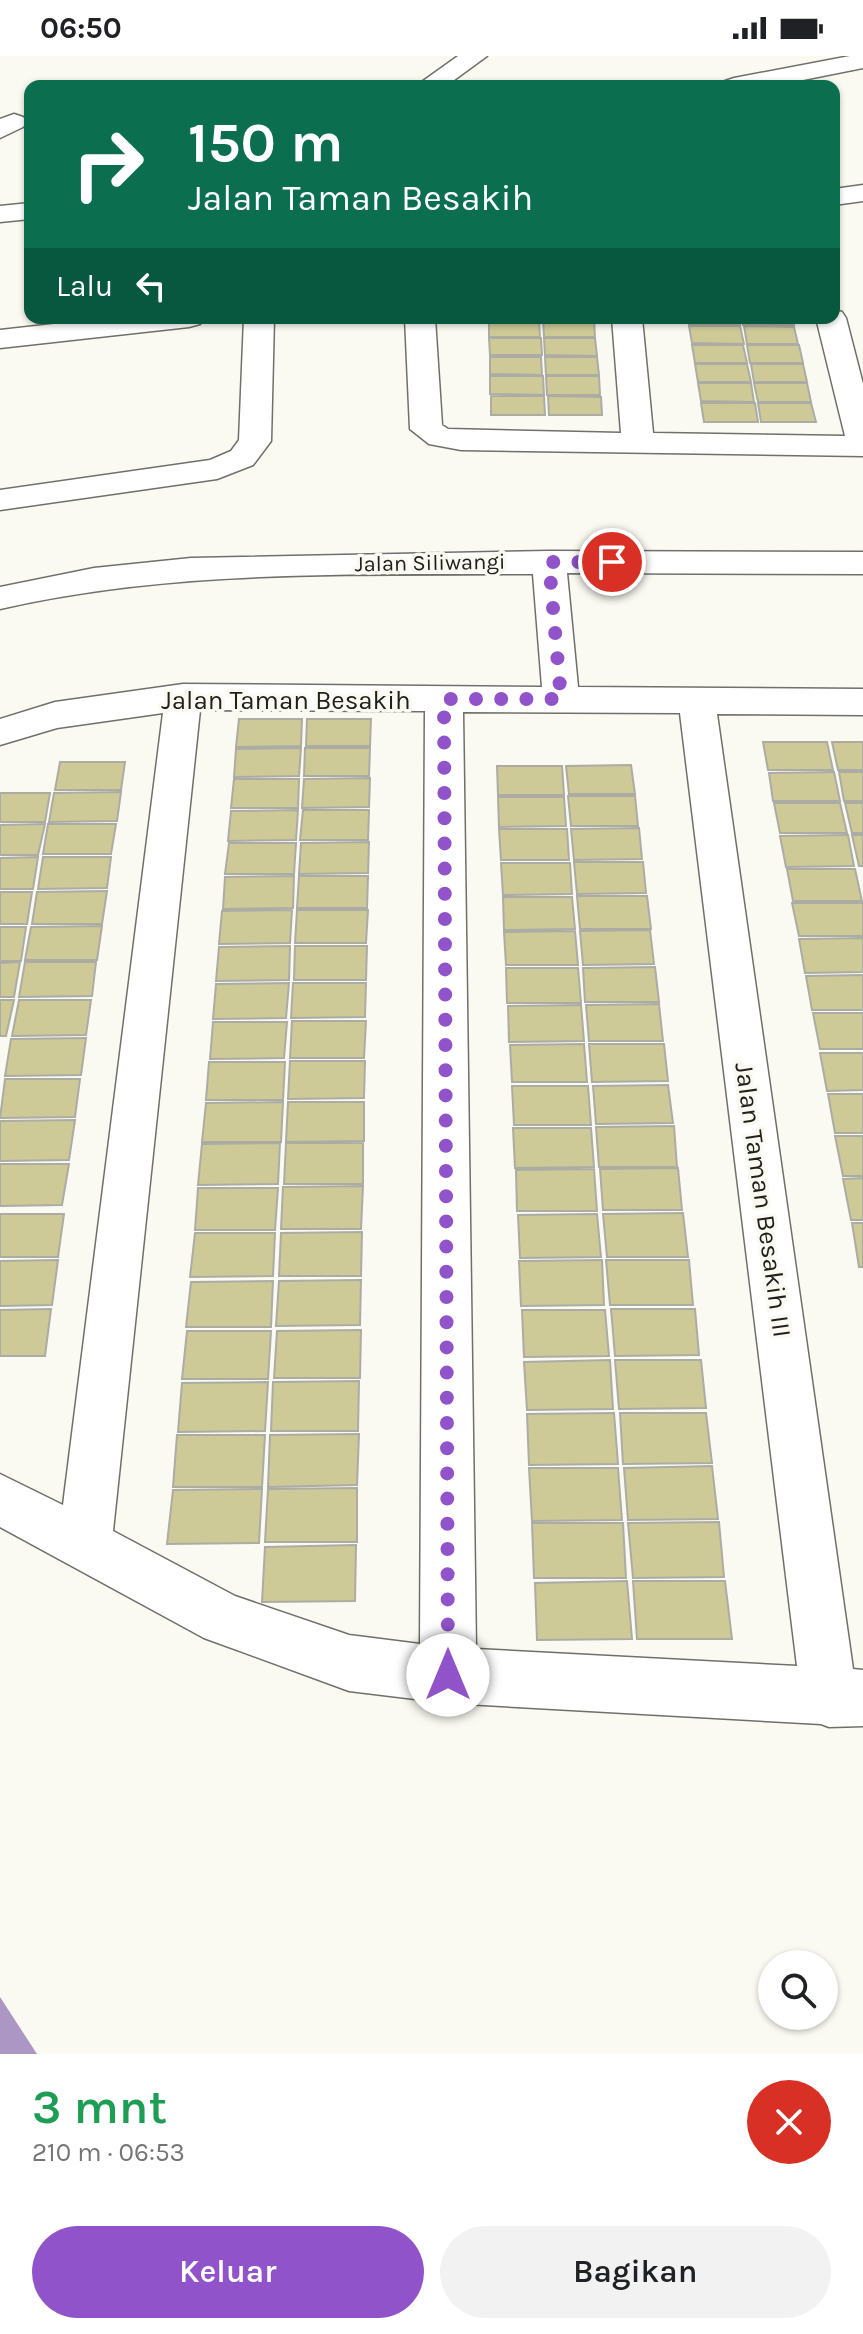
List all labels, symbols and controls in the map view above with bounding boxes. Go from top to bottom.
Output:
text: 06:50 [40,10,122,46]
text: 150 m [188,110,343,175]
icon: right [56,112,160,216]
text: Jalan Taman Besakih [188,177,533,219]
icon: left [129,264,173,308]
text: Lalu [56,268,113,304]
pin [578,528,646,596]
icon: arrive [590,540,634,584]
street label: Jalan Siliwangi [354,549,506,577]
street label: Jalan Taman Besakih [161,685,411,716]
street label: Jalan Taman Besakih III [728,1060,798,1340]
position arrow [406,1633,490,1717]
map controls [758,1950,838,2030]
button: search [758,1950,838,2030]
text: 3 mnt [32,2079,167,2135]
button: close [747,2080,831,2164]
text: 210 m · 06:53 [32,2137,185,2168]
button: Keluar [32,2226,424,2318]
button: Bagikan [440,2226,831,2318]

